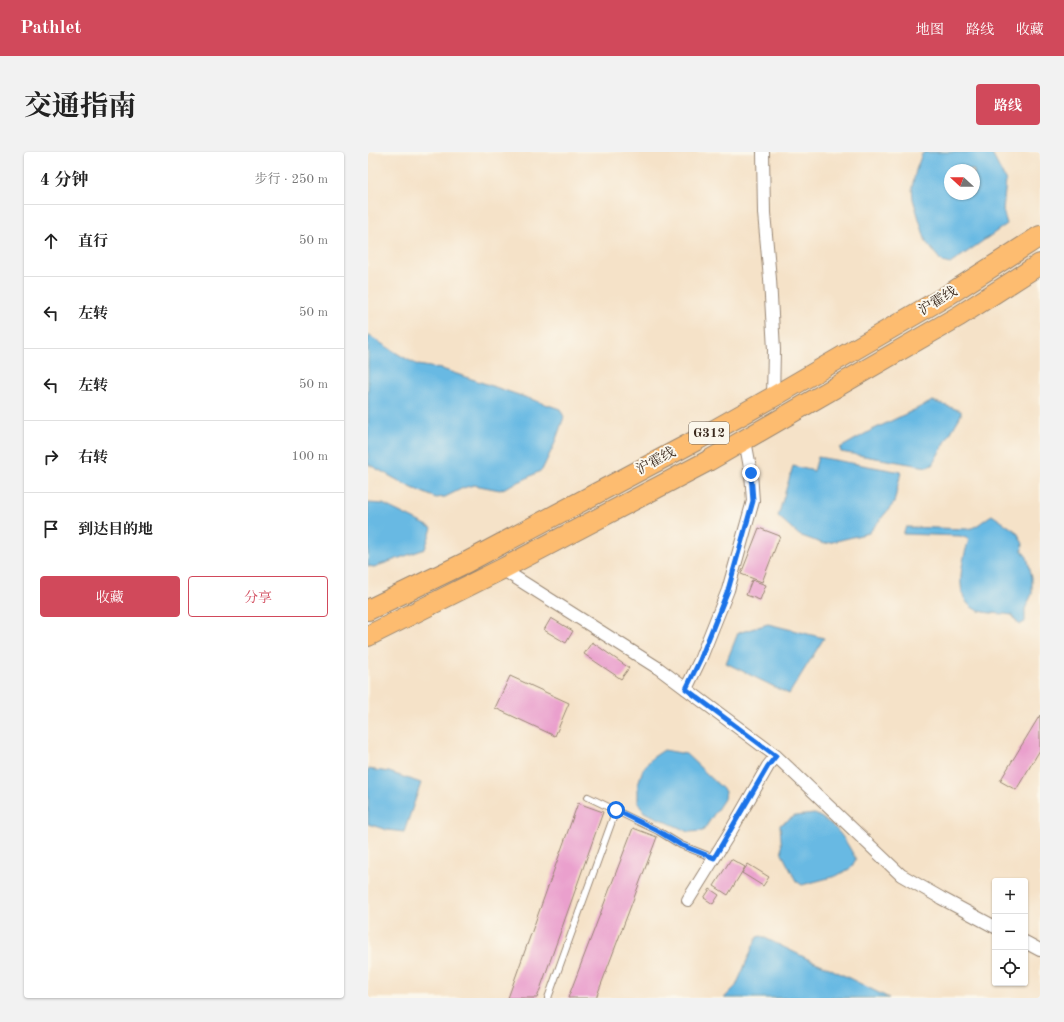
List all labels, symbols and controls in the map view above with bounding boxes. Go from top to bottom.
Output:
text: Pathlet [20,19,81,38]
text: 地图 [916,23,944,37]
text: 路线 [966,23,994,37]
text: 收藏 [1016,23,1044,37]
button: 路线 [976,84,1040,125]
text: 交通指南 [24,94,136,122]
north arrow [944,164,980,200]
text: 4 分钟 [40,172,89,189]
text: 步行 · 250 m [254,173,328,186]
icon: ahead [40,230,62,252]
text: 50 m [299,234,328,247]
text: 直行 [78,235,108,250]
street label: 沪霍线 [916,283,960,318]
icon: left [40,302,62,324]
text: 50 m [299,306,328,319]
text: 左转 [78,307,108,322]
icon: left [40,374,62,396]
text: 50 m [299,378,328,391]
text: 左转 [78,379,108,394]
road number: G312 [689,422,729,444]
street label: 沪霍线 [634,444,678,477]
icon: right [40,446,62,468]
text: 100 m [291,450,328,463]
text: 右转 [78,451,108,466]
route end [742,464,760,482]
icon: arrive [40,518,62,540]
text: 到达目的地 [78,523,153,538]
button: 收藏 [40,576,180,617]
button: 分享 [188,576,328,617]
route start [607,801,625,819]
map controls [992,878,1028,986]
button: + [992,878,1028,914]
button: − [992,914,1028,950]
button: locate [992,950,1028,986]

